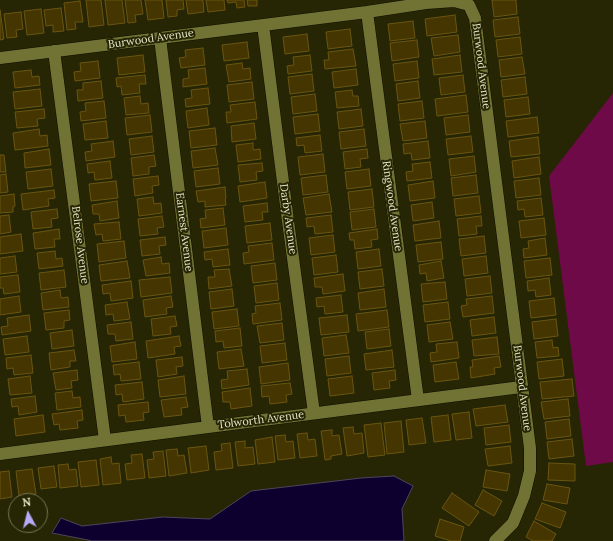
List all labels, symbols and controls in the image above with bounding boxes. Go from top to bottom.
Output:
street label: Burwood Avenue [469,22,493,110]
street label: Burwood Avenue [107,26,195,52]
street label: Ringwood Avenue [379,160,405,252]
street label: Darby Avenue [277,183,299,255]
street label: Earnest Avenue [173,192,195,272]
street label: Belrose Avenue [69,205,91,285]
street label: Burwood Avenue [510,344,534,432]
street label: Tolworth Avenue [217,408,305,432]
north arrow [8,493,48,533]
text: N [22,495,32,510]

